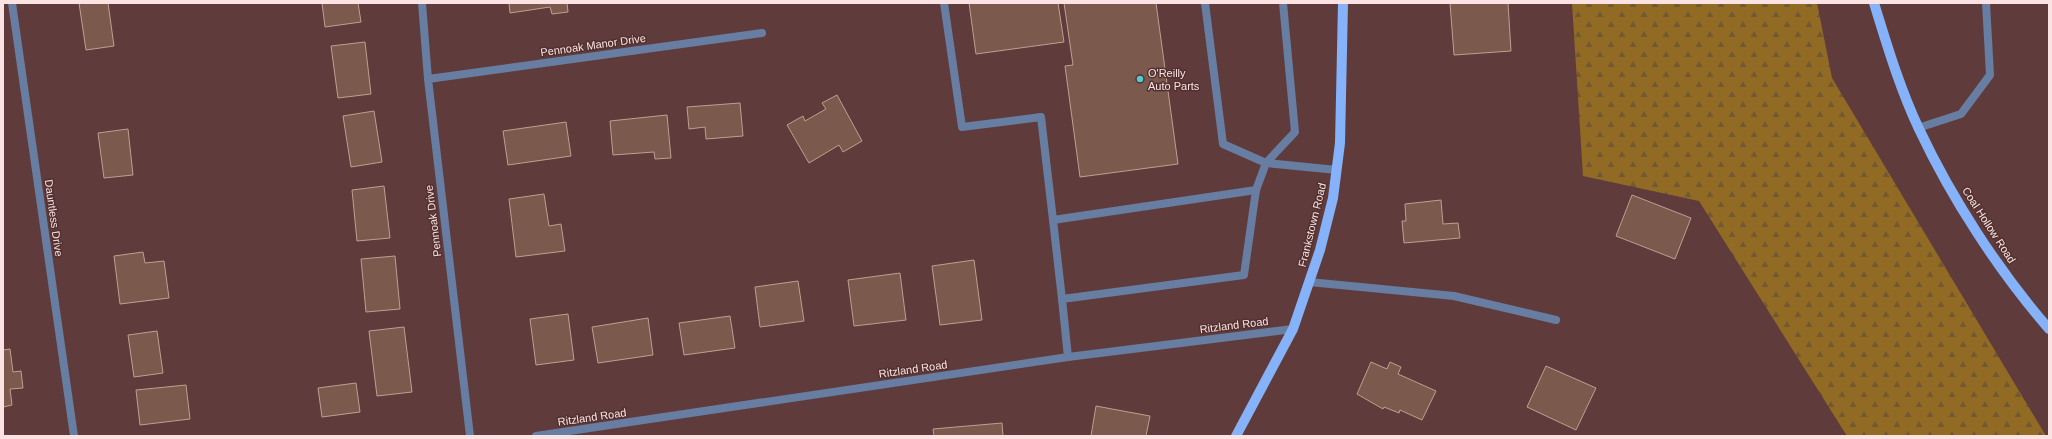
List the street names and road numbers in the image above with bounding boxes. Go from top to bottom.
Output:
street label: Pennoak Manor Drive [539,32,647,58]
street label: Dauntless Drive [43,179,65,257]
street label: Frankstown Road [1296,182,1328,268]
street label: Pennoak Drive [423,184,443,258]
street label: Coal Hollow Road [1960,185,2018,265]
street label: Ritzland Road [1199,315,1269,335]
street label: Ritzland Road [878,358,948,380]
street label: Ritzland Road [557,406,627,428]

